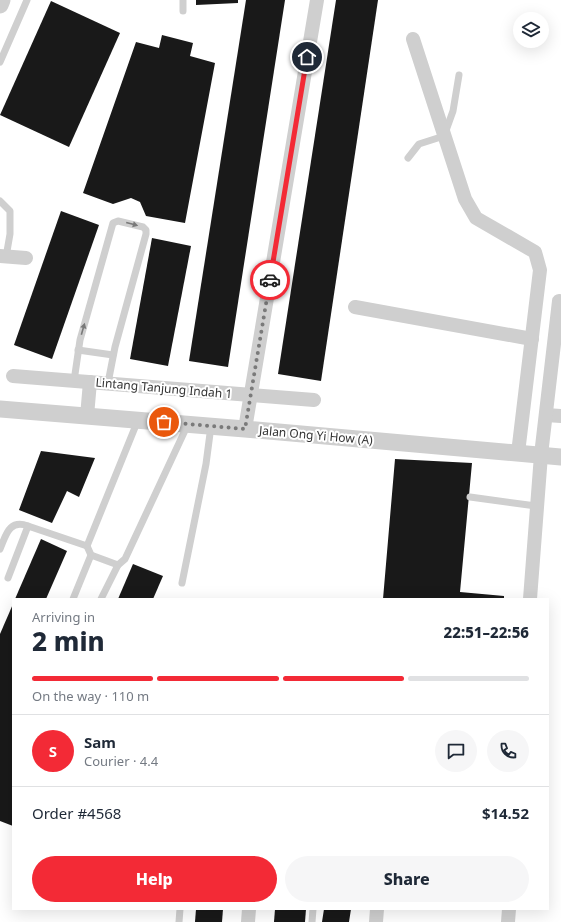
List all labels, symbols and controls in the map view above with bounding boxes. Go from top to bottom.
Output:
map controls [513,12,549,48]
button: layers [513,12,549,48]
pin [290,40,324,74]
icon: home [296,46,318,68]
one-way arrow [125,222,138,228]
courier [250,260,290,300]
icon: car [259,269,281,291]
one-way arrow [80,322,86,334]
street label: Lintang Tanjung Indah 1 [95,374,233,402]
pin [147,405,181,439]
icon: bag [153,411,175,433]
street label: Jalan Ong Yi How (A) [257,421,374,448]
text: Arriving in [32,608,95,626]
text: 22:51–22:56 [444,622,529,642]
text: 2 min [32,623,105,659]
text: On the way · 110 m [32,687,149,705]
button: chat [435,730,477,772]
button: phone [487,730,529,772]
text: Sam [84,732,116,752]
text: S [49,741,57,761]
text: Courier · 4.4 [84,752,158,770]
text: Order #4568 [32,803,121,823]
text: $14.52 [482,803,529,823]
button: Help [32,856,277,902]
button: Share [285,856,529,902]

